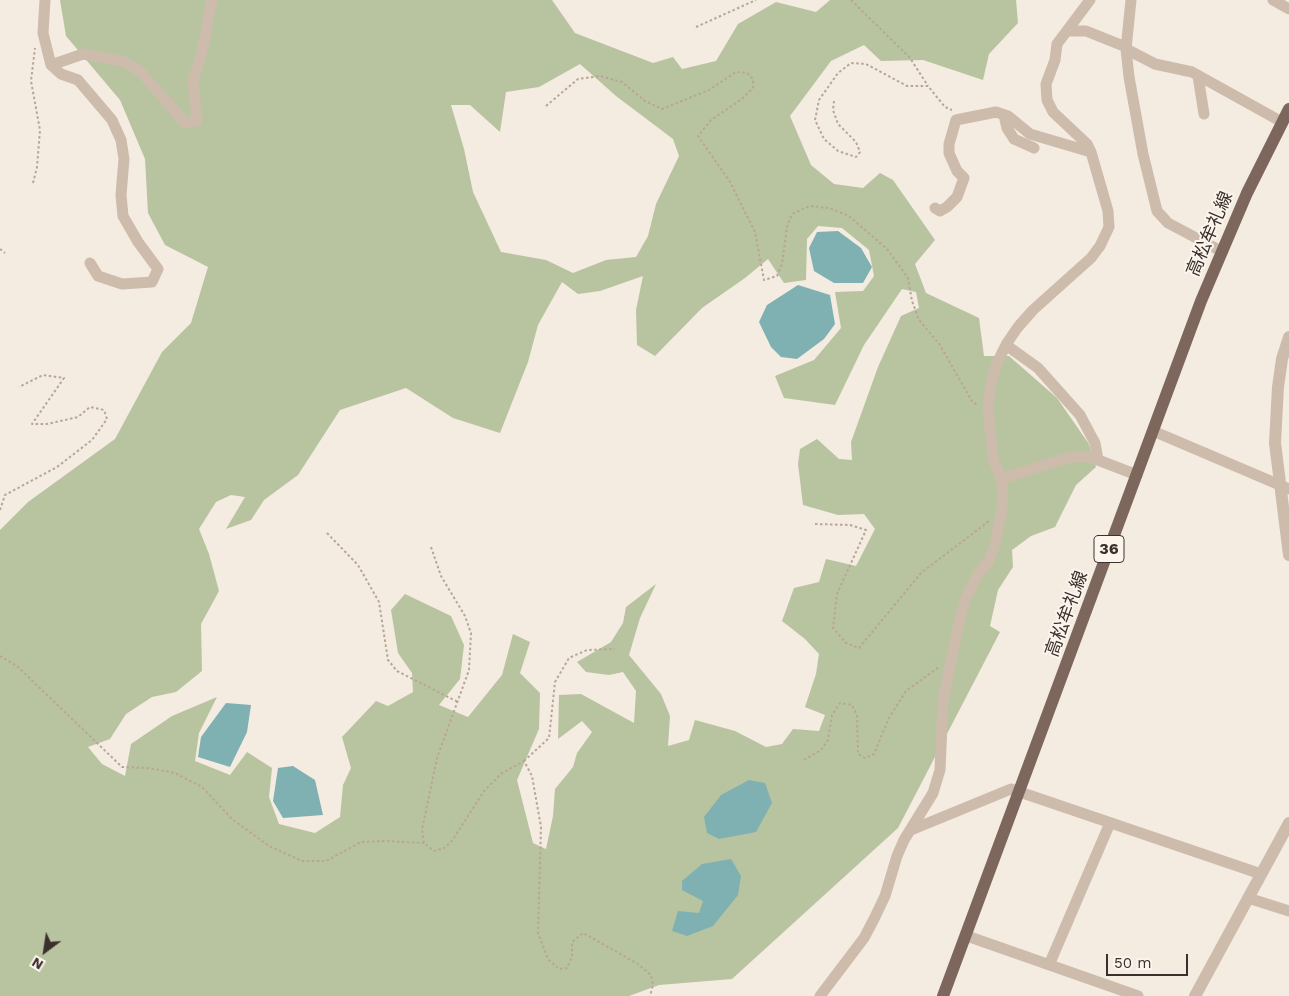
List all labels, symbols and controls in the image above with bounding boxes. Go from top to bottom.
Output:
street label: 高松牟礼線 [1182,188,1238,280]
road number: 36 [1094,536,1124,562]
street label: 高松牟礼線 [1041,568,1093,660]
north arrow [20,926,70,976]
scale bar [1109,944,1192,976]
text: N [29,954,46,973]
text: 50 m [1114,954,1151,972]

